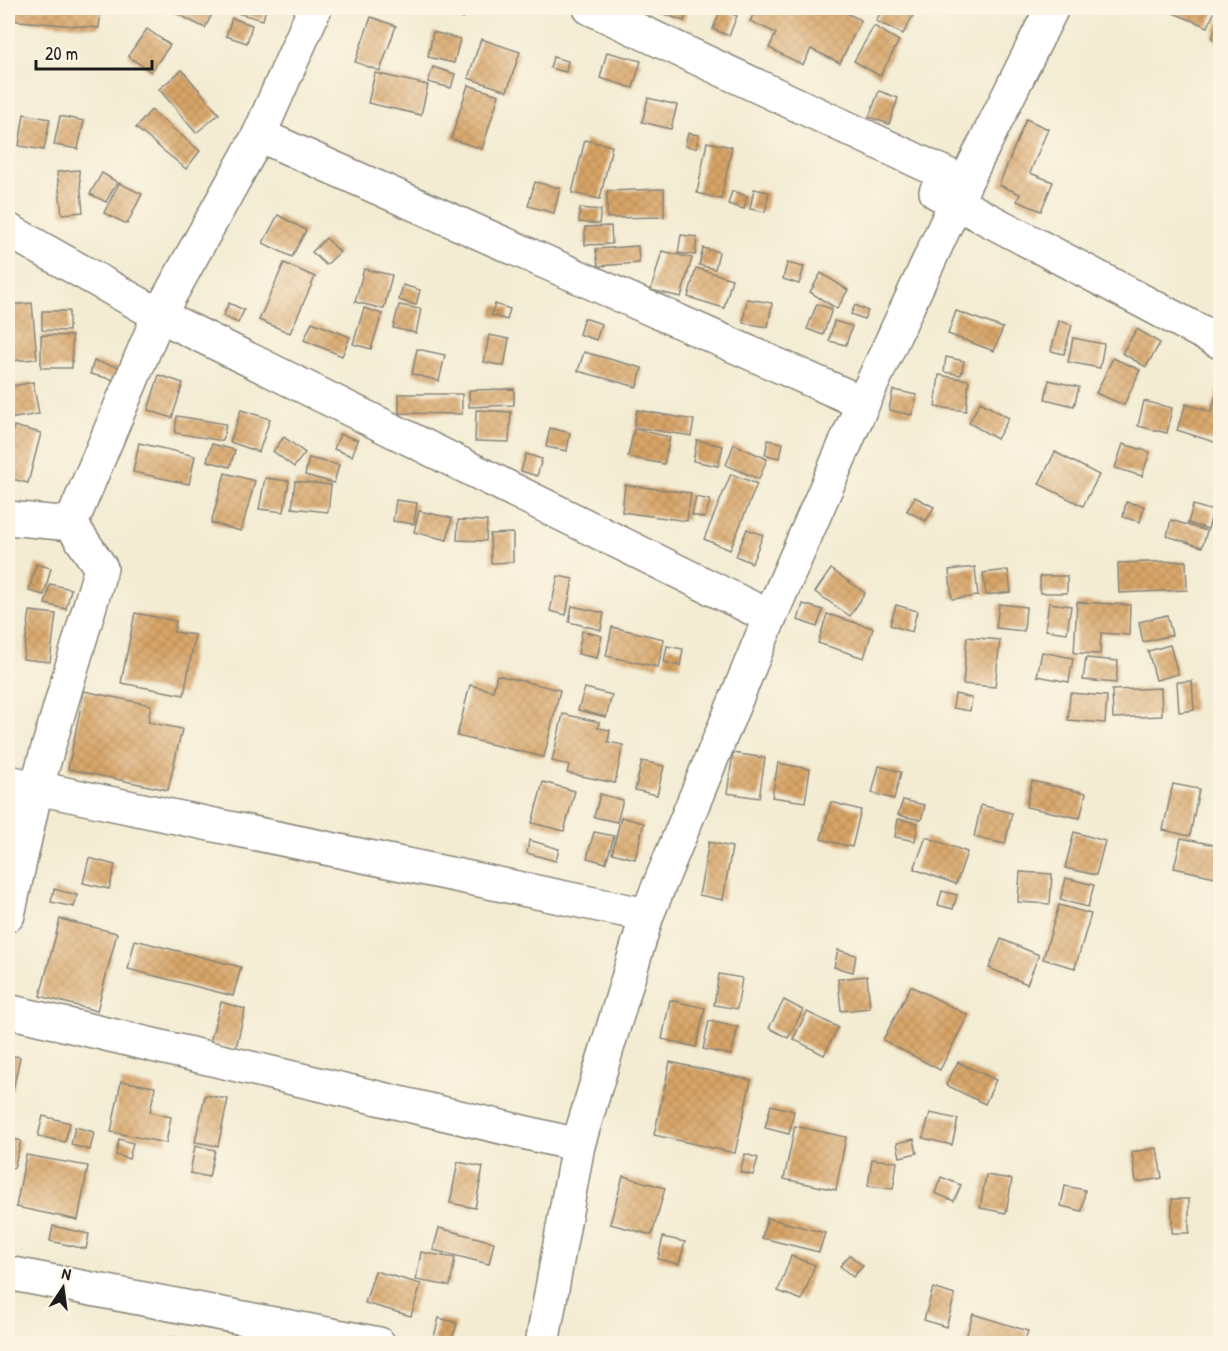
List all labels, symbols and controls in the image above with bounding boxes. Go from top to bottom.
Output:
scale bar [36,33,152,71]
text: 20 m [45,41,78,66]
north arrow [33,1258,93,1318]
text: N [60,1262,73,1285]

